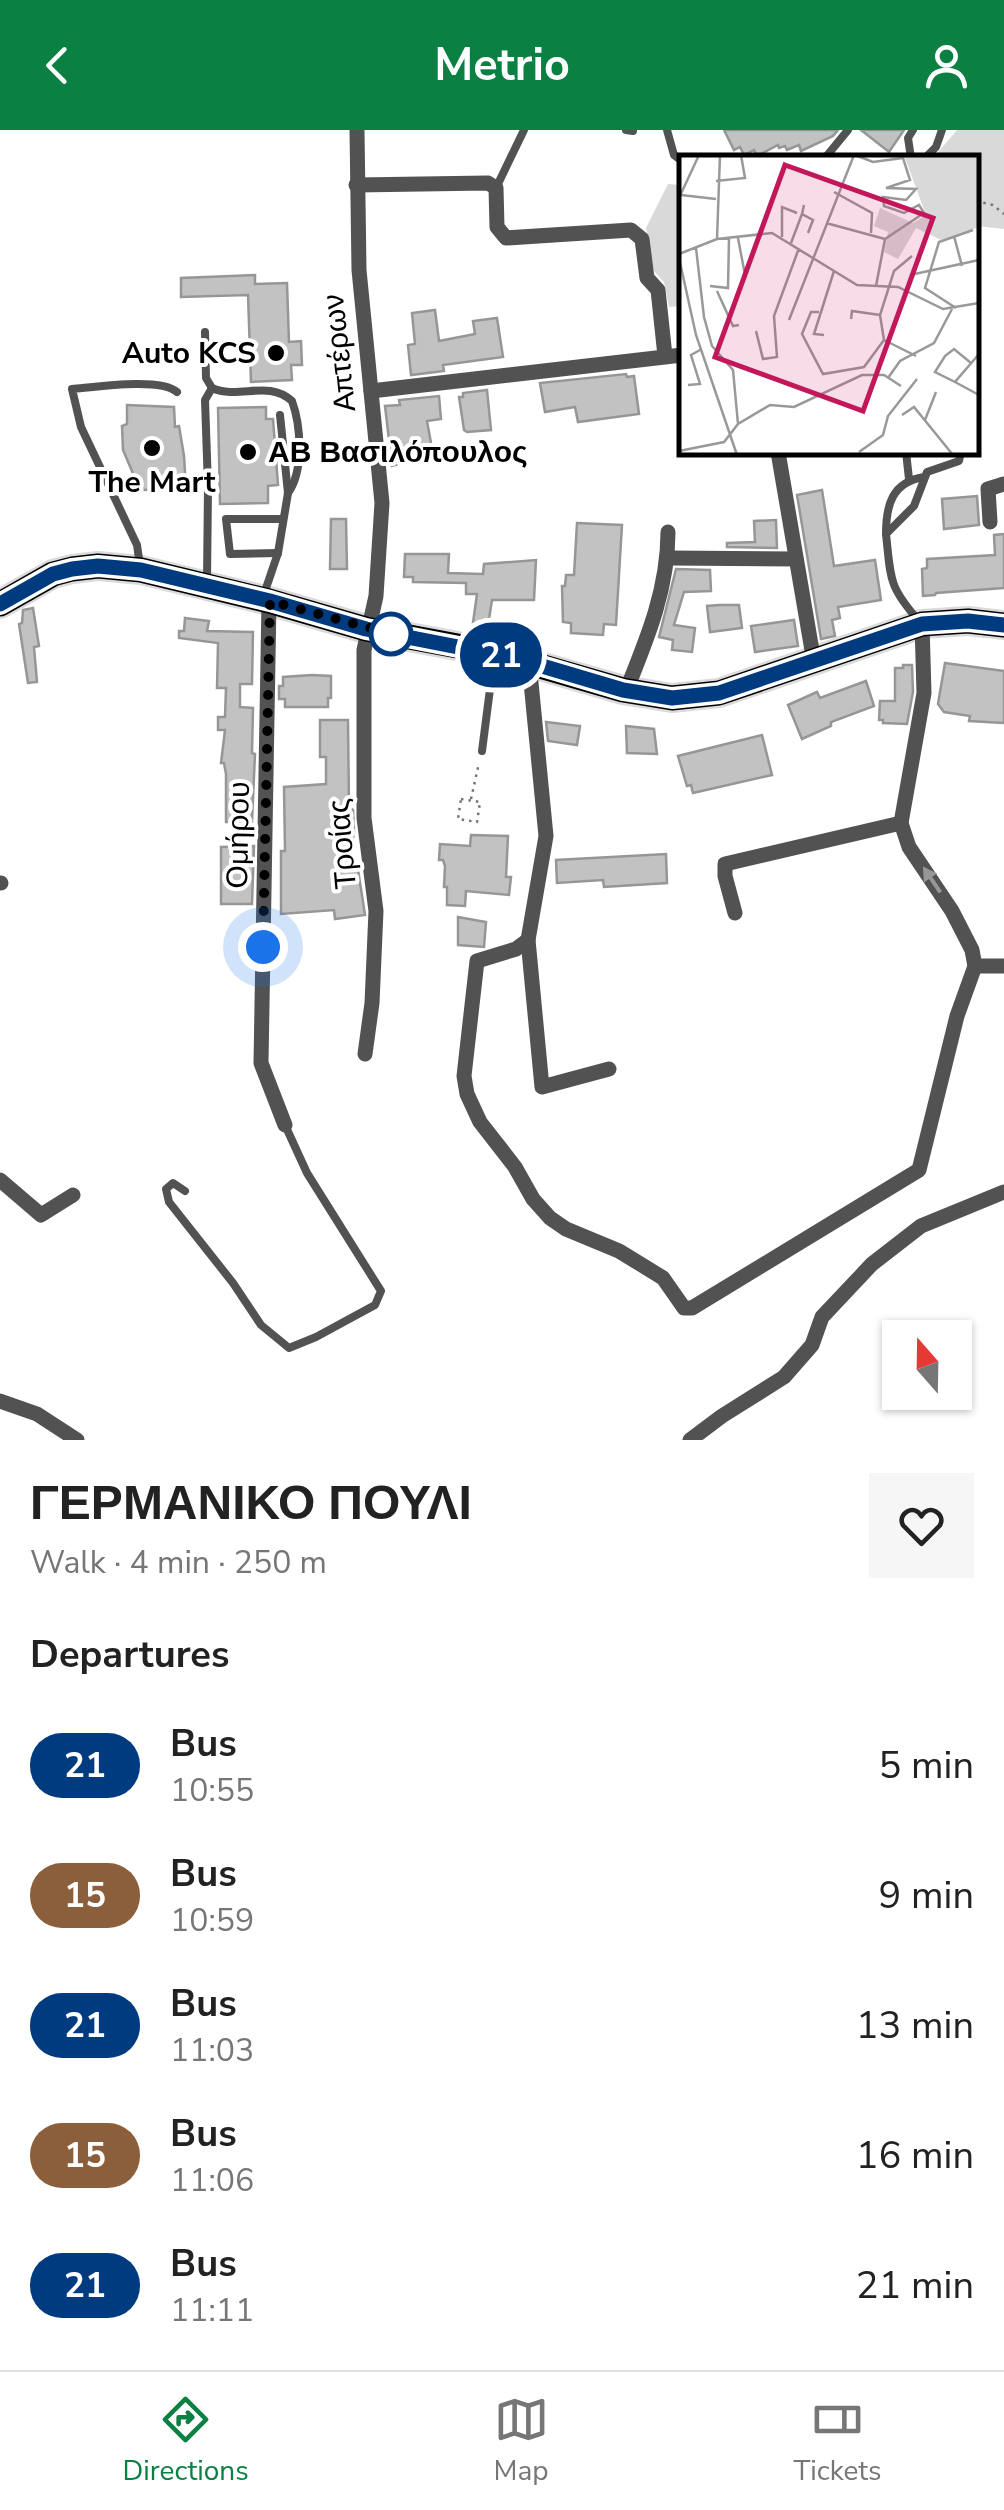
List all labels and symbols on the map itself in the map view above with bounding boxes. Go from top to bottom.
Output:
inset map [679,155,979,455]
street label: Απτέρων [313,292,366,414]
place label: Auto KCS [122,333,256,374]
marker: Auto KCS [265,342,287,364]
place label: ΑΒ Βασιλόπουλος [268,432,528,473]
marker: The Mart [141,437,163,459]
marker: ΑΒ Βασιλόπουλος [237,441,259,463]
place label: The Mart [88,462,216,503]
unlabelled marker [370,613,412,655]
line badge: 21 [456,622,546,688]
street label: Ομήρου [217,781,260,889]
street label: Τροίας [318,797,367,891]
one-way arrow [923,866,942,893]
your location [238,922,288,972]
north arrow [882,1320,972,1410]

